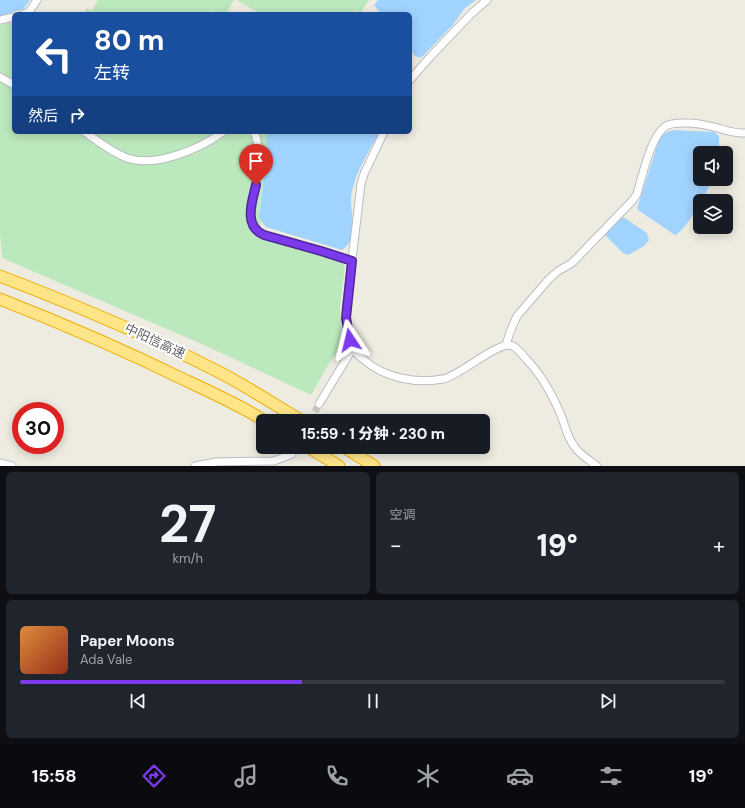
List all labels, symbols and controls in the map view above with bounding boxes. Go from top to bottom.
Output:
text: 80 m [94,22,164,59]
icon: left [28,28,80,80]
text: 左转 [94,61,130,85]
icon: right [66,104,88,126]
text: 然后 [28,106,58,126]
pin [239,144,273,185]
map controls [693,146,733,234]
button: sound [693,146,733,186]
icon: arrive [245,150,267,172]
button: layers [693,194,733,234]
position arrow [329,319,371,361]
street label: 中阳信高速 [122,320,188,362]
speed limit sign: 30 [12,402,64,454]
text: 15:59 · 1 分钟 · 230 m [301,424,445,444]
text: 27 [159,490,217,558]
text: 空调 [390,506,416,523]
text: 19° [537,526,578,565]
text: − [390,531,402,560]
text: + [713,531,725,560]
text: km/h [172,550,203,567]
text: Paper Moons [80,631,175,651]
text: Ada Vale [80,651,132,668]
icon: previous [127,690,149,712]
icon: pause [362,690,384,712]
icon: next [597,690,619,712]
icon: directions [140,762,168,790]
icon: music [232,762,260,790]
icon: phone [323,762,351,790]
icon: climate [414,762,442,790]
icon: car [506,762,534,790]
icon: filters [597,762,625,790]
text: 15:58 [32,764,77,788]
text: 19° [689,764,713,788]

